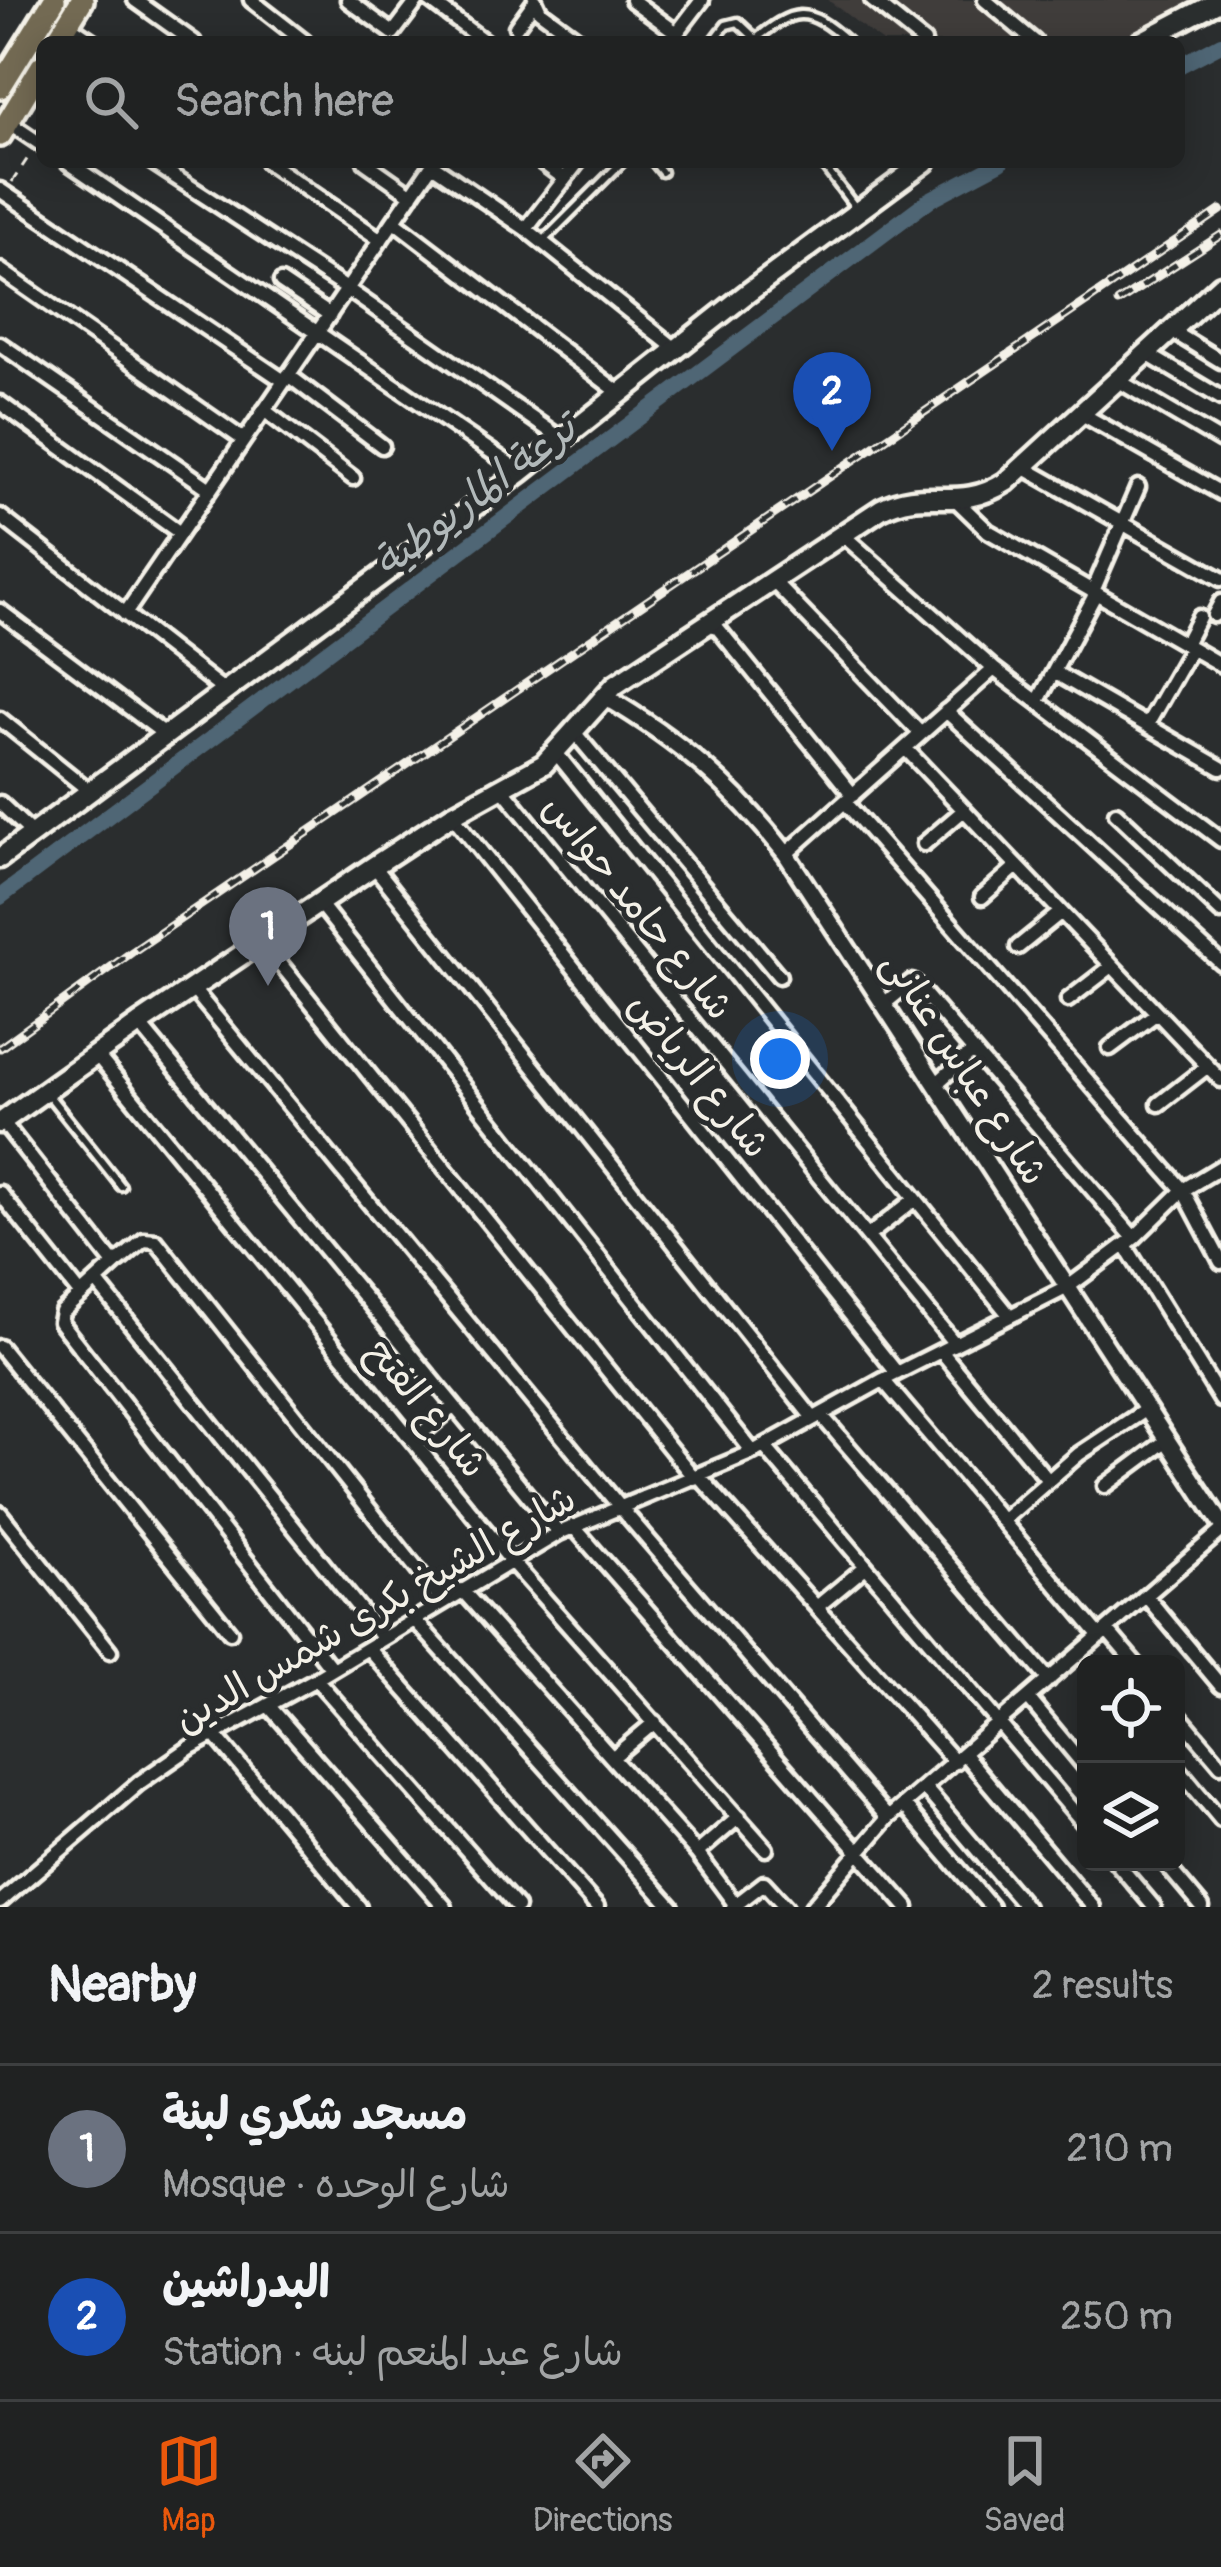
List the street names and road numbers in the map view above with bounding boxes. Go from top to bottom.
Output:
street label: شارع حامد حواس [530,784,744,1031]
street label: شارع عباس عنانى [869,942,1059,1196]
street label: شارع الرياض [615,982,781,1169]
street label: شارع الفتح [354,1328,498,1489]
street label: شارع الشيخ بكرى شمس الدين [165,1474,586,1746]

